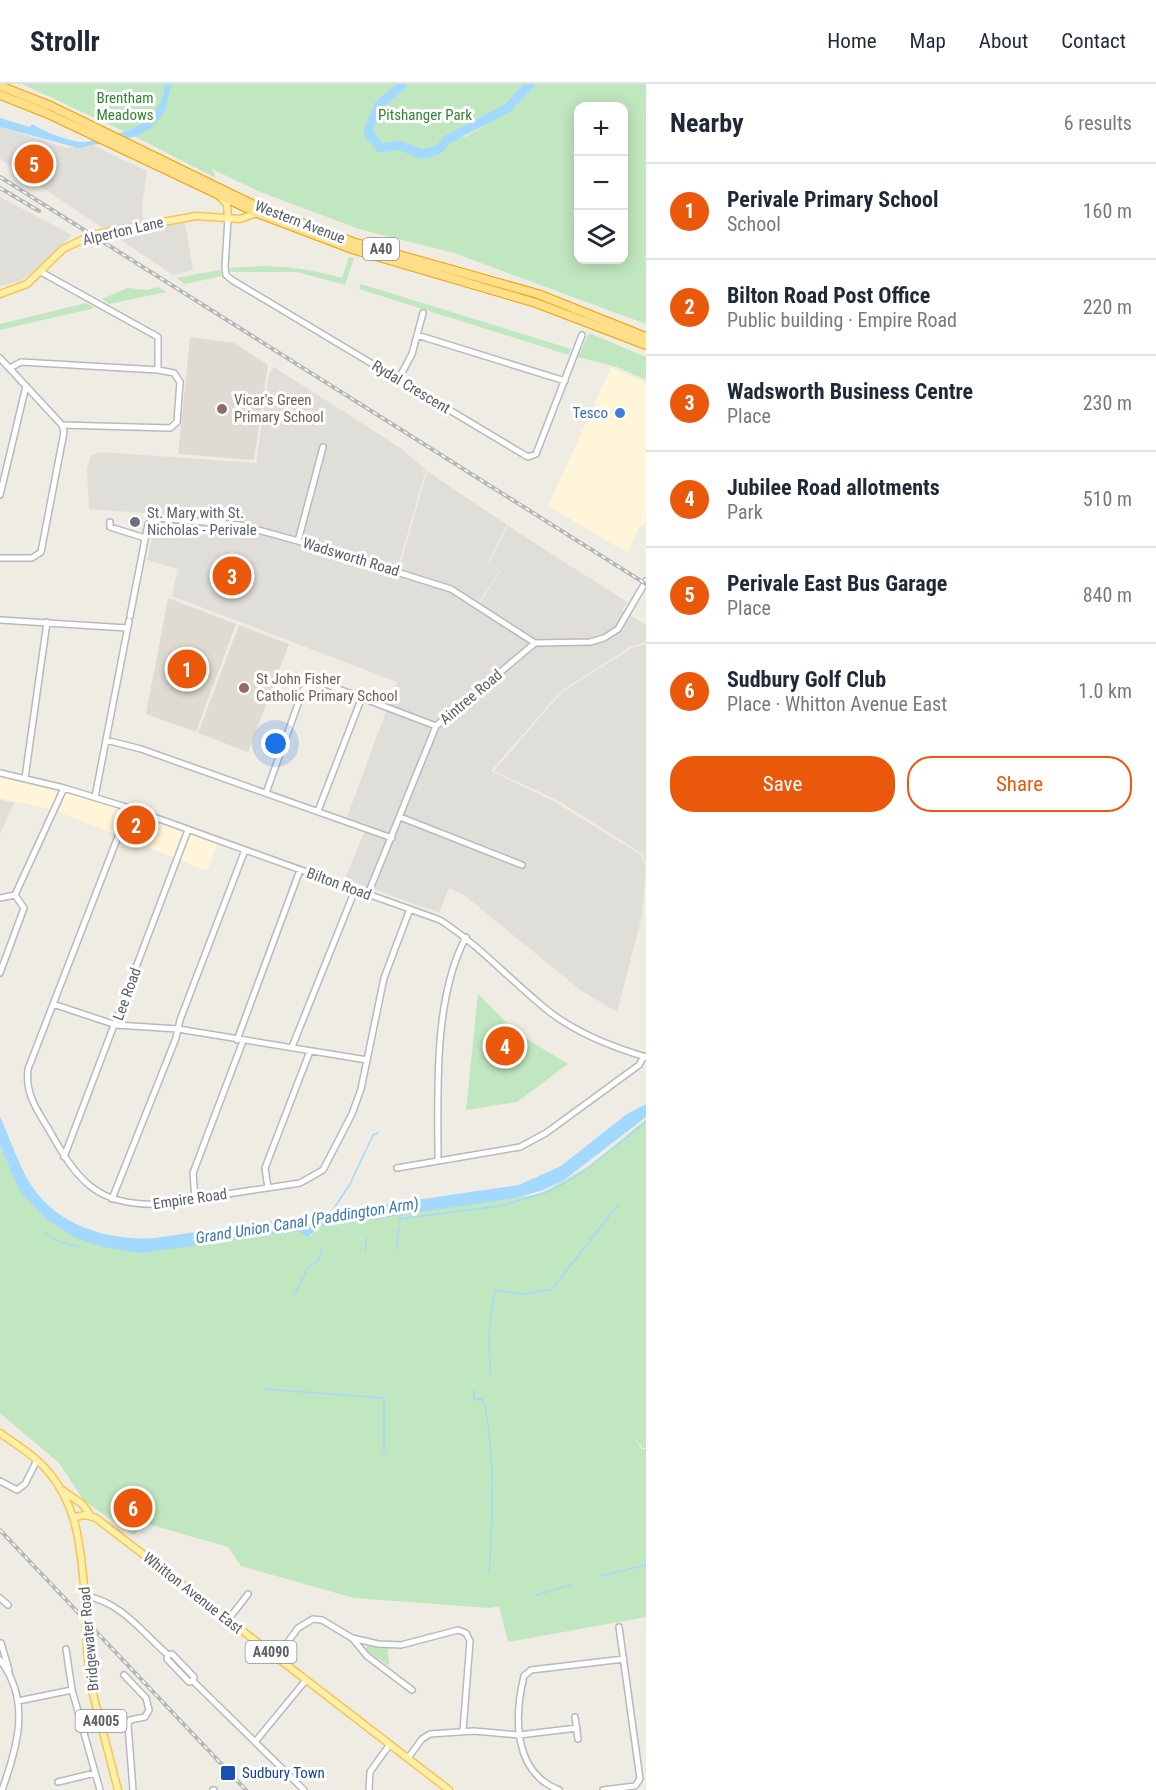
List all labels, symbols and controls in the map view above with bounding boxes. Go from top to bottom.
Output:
text: Strollr [30,25,100,58]
text: Home [827,29,877,53]
text: Map [910,29,946,53]
text: About [979,29,1028,53]
text: Contact [1061,29,1126,53]
park label: Brentham Meadows [96,89,154,124]
map controls [574,102,628,264]
button: + [574,102,628,156]
park label: Pitshanger Park [378,106,472,124]
text: Nearby [670,108,744,138]
text: 6 results [1064,111,1132,135]
pin: 5 [15,142,54,187]
button: − [574,156,628,210]
text: Perivale Primary School [727,187,939,212]
street label: Western Avenue [252,197,348,247]
text: 1 [684,199,695,223]
text: 160 m [1083,199,1132,223]
button: layers [574,210,628,264]
text: School [727,212,781,236]
street label: Alperton Lane [81,213,165,249]
road number: A40 [363,238,399,260]
text: Bilton Road Post Office [727,283,930,308]
text: 2 [684,295,695,319]
text: 220 m [1083,295,1132,319]
text: Public building · Empire Road [727,308,957,332]
street label: Rydal Crescent [369,357,453,417]
text: Wadsworth Business Centre [727,379,973,404]
place label: Vicar's Green Primary School [234,391,324,426]
text: 3 [684,391,695,415]
text: 230 m [1083,391,1132,415]
marker: Vicar's Green Primary School [215,402,229,416]
place label: Tesco [573,404,608,422]
text: Place [727,404,771,428]
marker: Tesco [613,406,627,420]
text: Jubilee Road allotments [727,475,940,500]
text: 4 [684,487,695,511]
text: 510 m [1083,487,1132,511]
text: Park [727,500,763,524]
place label: St. Mary with St. Nicholas - Perivale [147,504,257,539]
marker: St. Mary with St. Nicholas - Perivale [128,515,142,529]
street label: Wadsworth Road [301,534,401,580]
pin: 3 [212,554,252,598]
text: Perivale East Bus Garage [727,571,947,596]
text: 5 [684,583,695,607]
text: 840 m [1083,583,1132,607]
text: Place [727,596,771,620]
pin: 1 [168,646,207,692]
street label: Aintree Road [436,666,506,728]
text: Sudbury Golf Club [727,667,886,692]
place label: St John Fisher Catholic Primary School [256,670,398,705]
text: 6 [684,679,695,703]
text: 1.0 km [1078,679,1132,703]
marker: St John Fisher Catholic Primary School [237,681,251,695]
text: Place · Whitton Avenue East [727,692,947,716]
your location [261,729,290,758]
button: Save [670,756,895,812]
button: Share [907,756,1132,812]
pin: 2 [116,802,156,848]
street label: Bilton Road [304,864,374,904]
street label: Lee Road [109,965,145,1023]
pin: 4 [486,1024,524,1068]
street label: Empire Road [152,1185,228,1213]
water label: Grand Union Canal (Paddington Arm) [194,1193,420,1248]
pin: 6 [114,1486,152,1530]
street label: Whitton Avenue East [140,1548,246,1638]
street label: Bridgewater Road [75,1586,103,1692]
road number: A4090 [246,1641,296,1663]
road number: A4005 [76,1710,126,1732]
marker: Sudbury Town [219,1764,237,1782]
place label: Sudbury Town [242,1764,325,1782]

